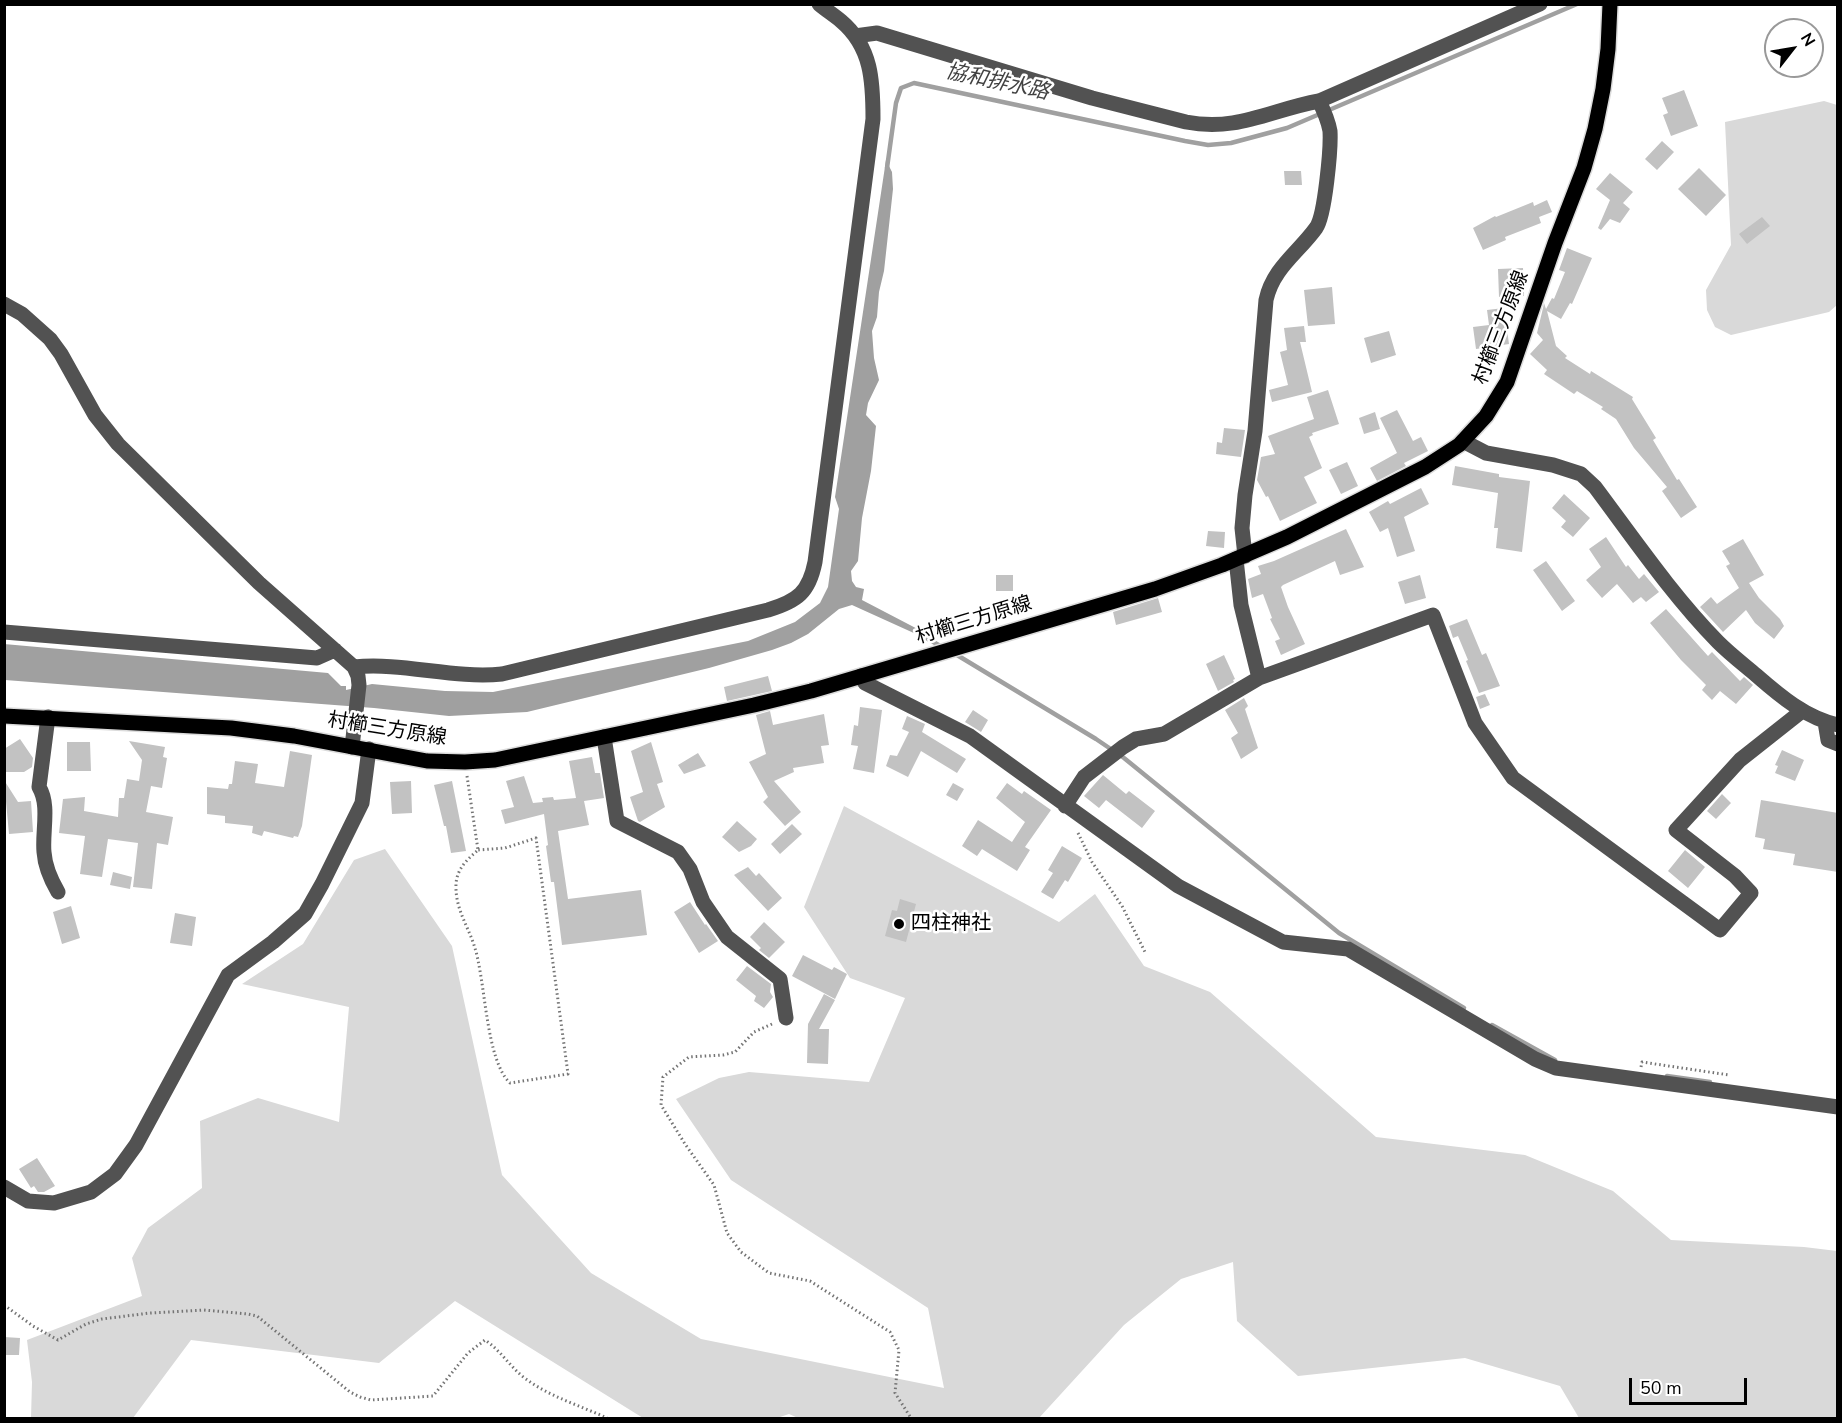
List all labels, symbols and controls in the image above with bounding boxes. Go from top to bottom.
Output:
north arrow [1764,18,1824,78]
text: N [1795,29,1820,51]
water label: 協和排水路 [943,60,1051,106]
street label: 村櫛三方原線 [1469,268,1535,388]
street label: 村櫛三方原線 [913,592,1035,650]
street label: 村櫛三方原線 [326,709,448,751]
place label: 四柱神社 [911,912,991,936]
marker: 四柱神社 [892,917,906,931]
scale bar [1632,1366,1750,1404]
text: 50 m [1640,1376,1682,1400]

